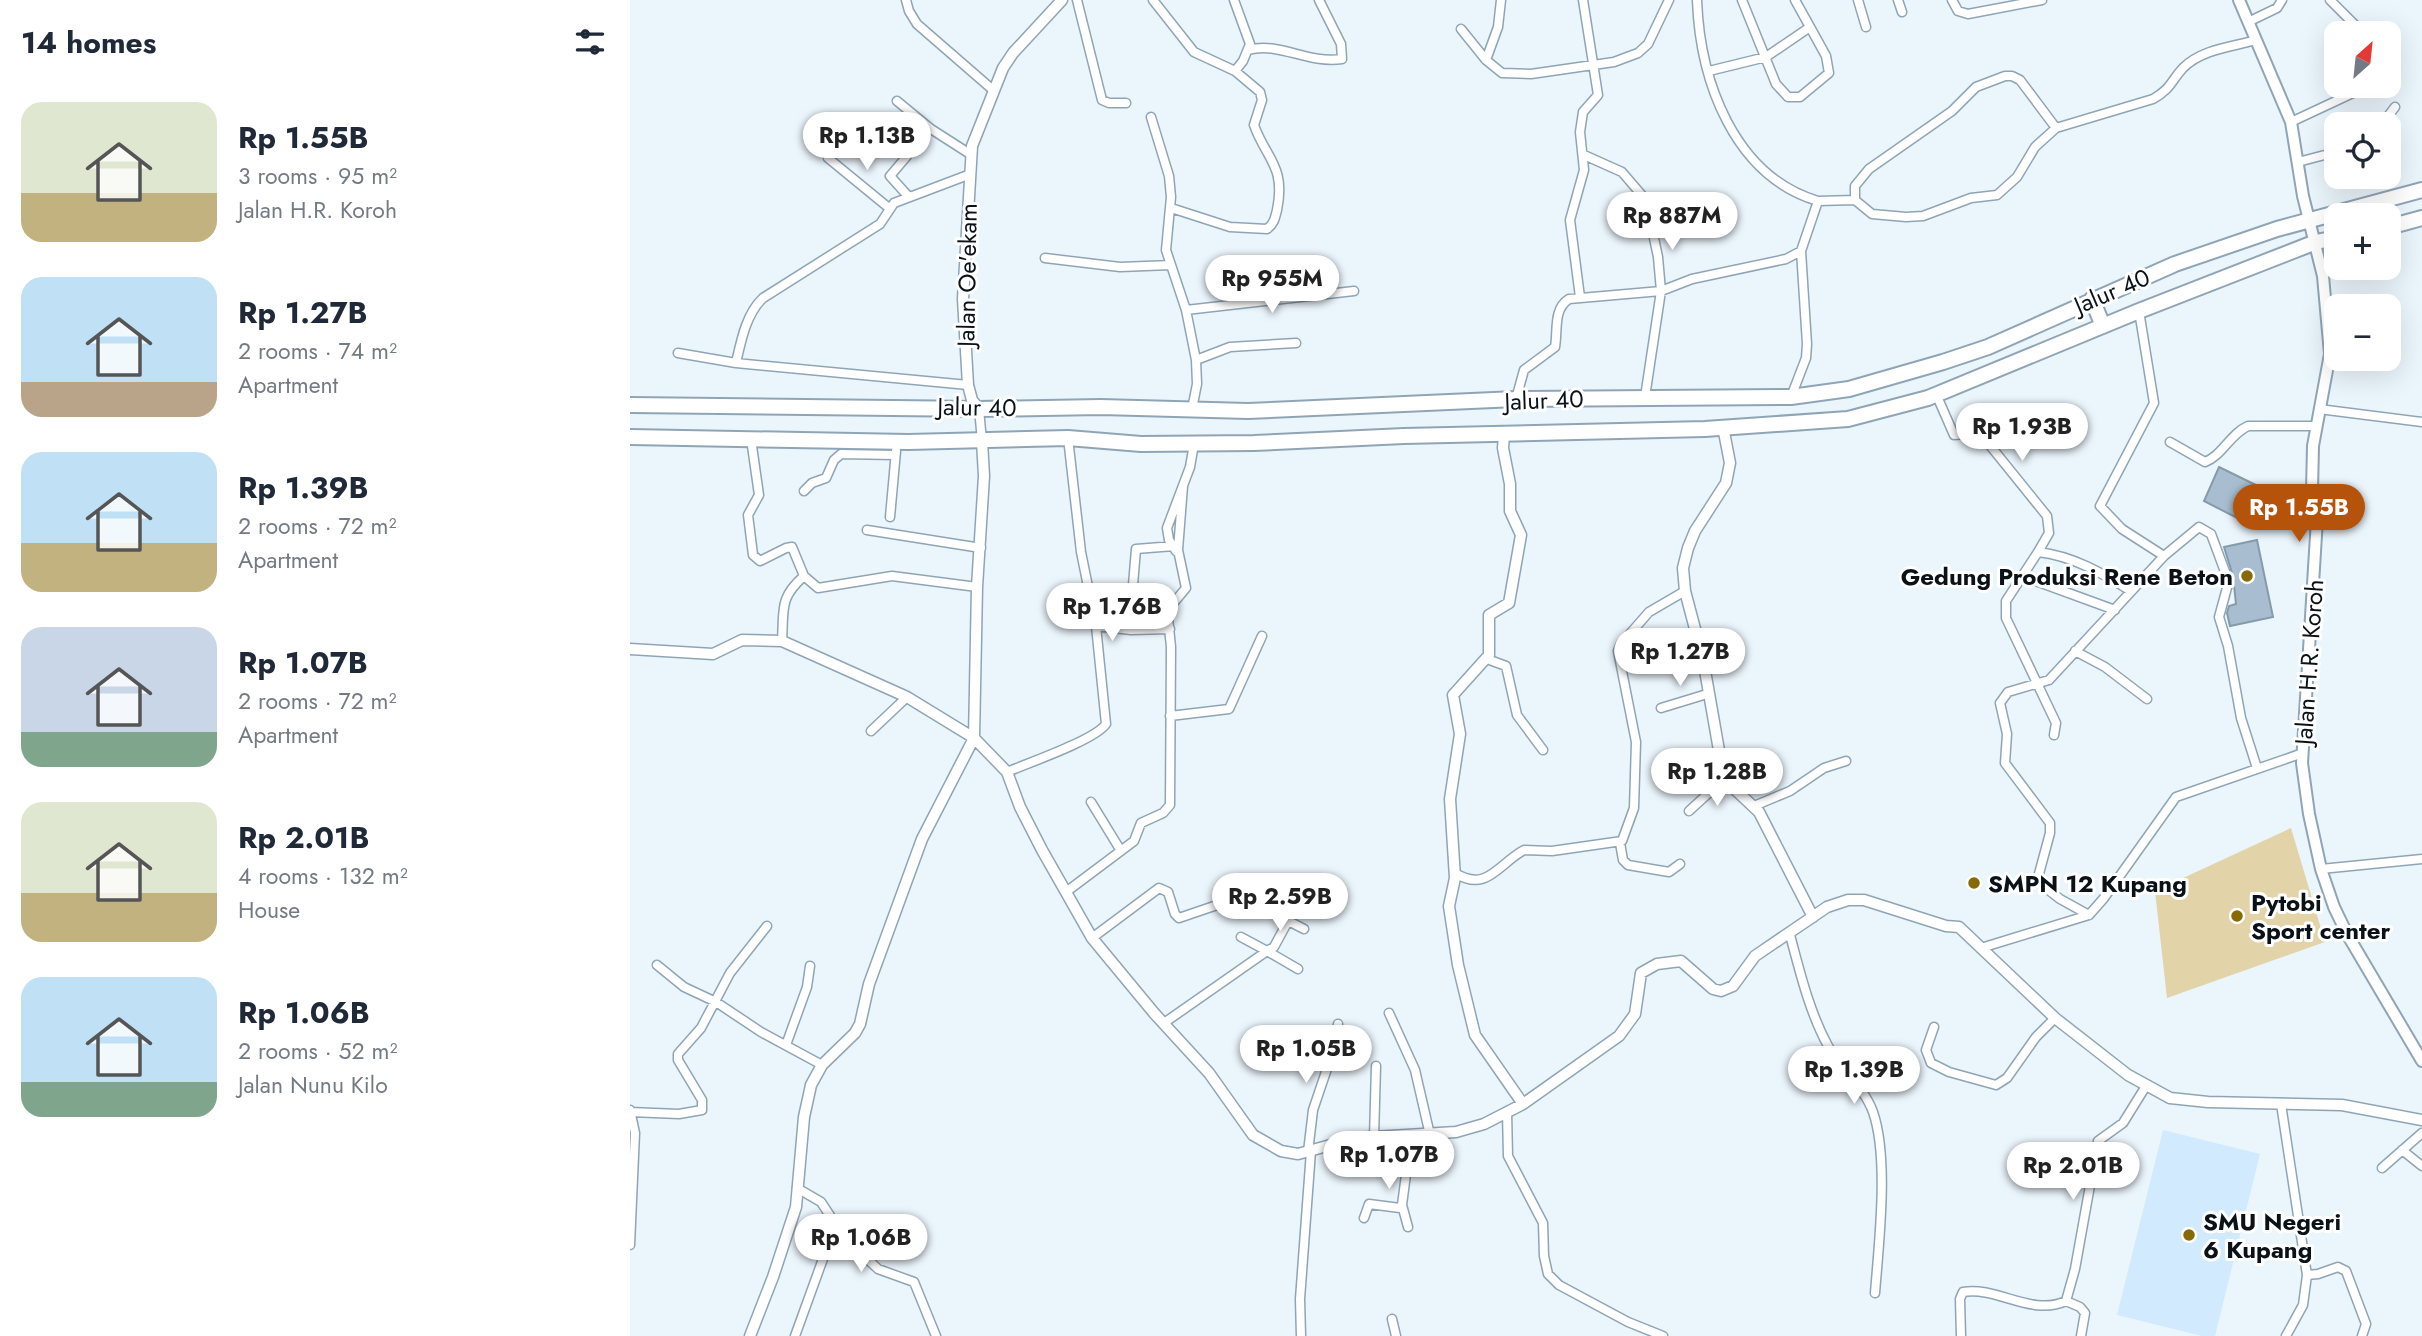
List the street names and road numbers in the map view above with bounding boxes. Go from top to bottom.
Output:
street label: Jalan Oe'ekam [948,203,986,350]
street label: Jalur 40 [2066,259,2155,324]
street label: Jalur 40 [1501,381,1584,419]
street label: Jalur 40 [934,389,1017,425]
street label: Jalan H.R. Koroh [2286,578,2332,749]

